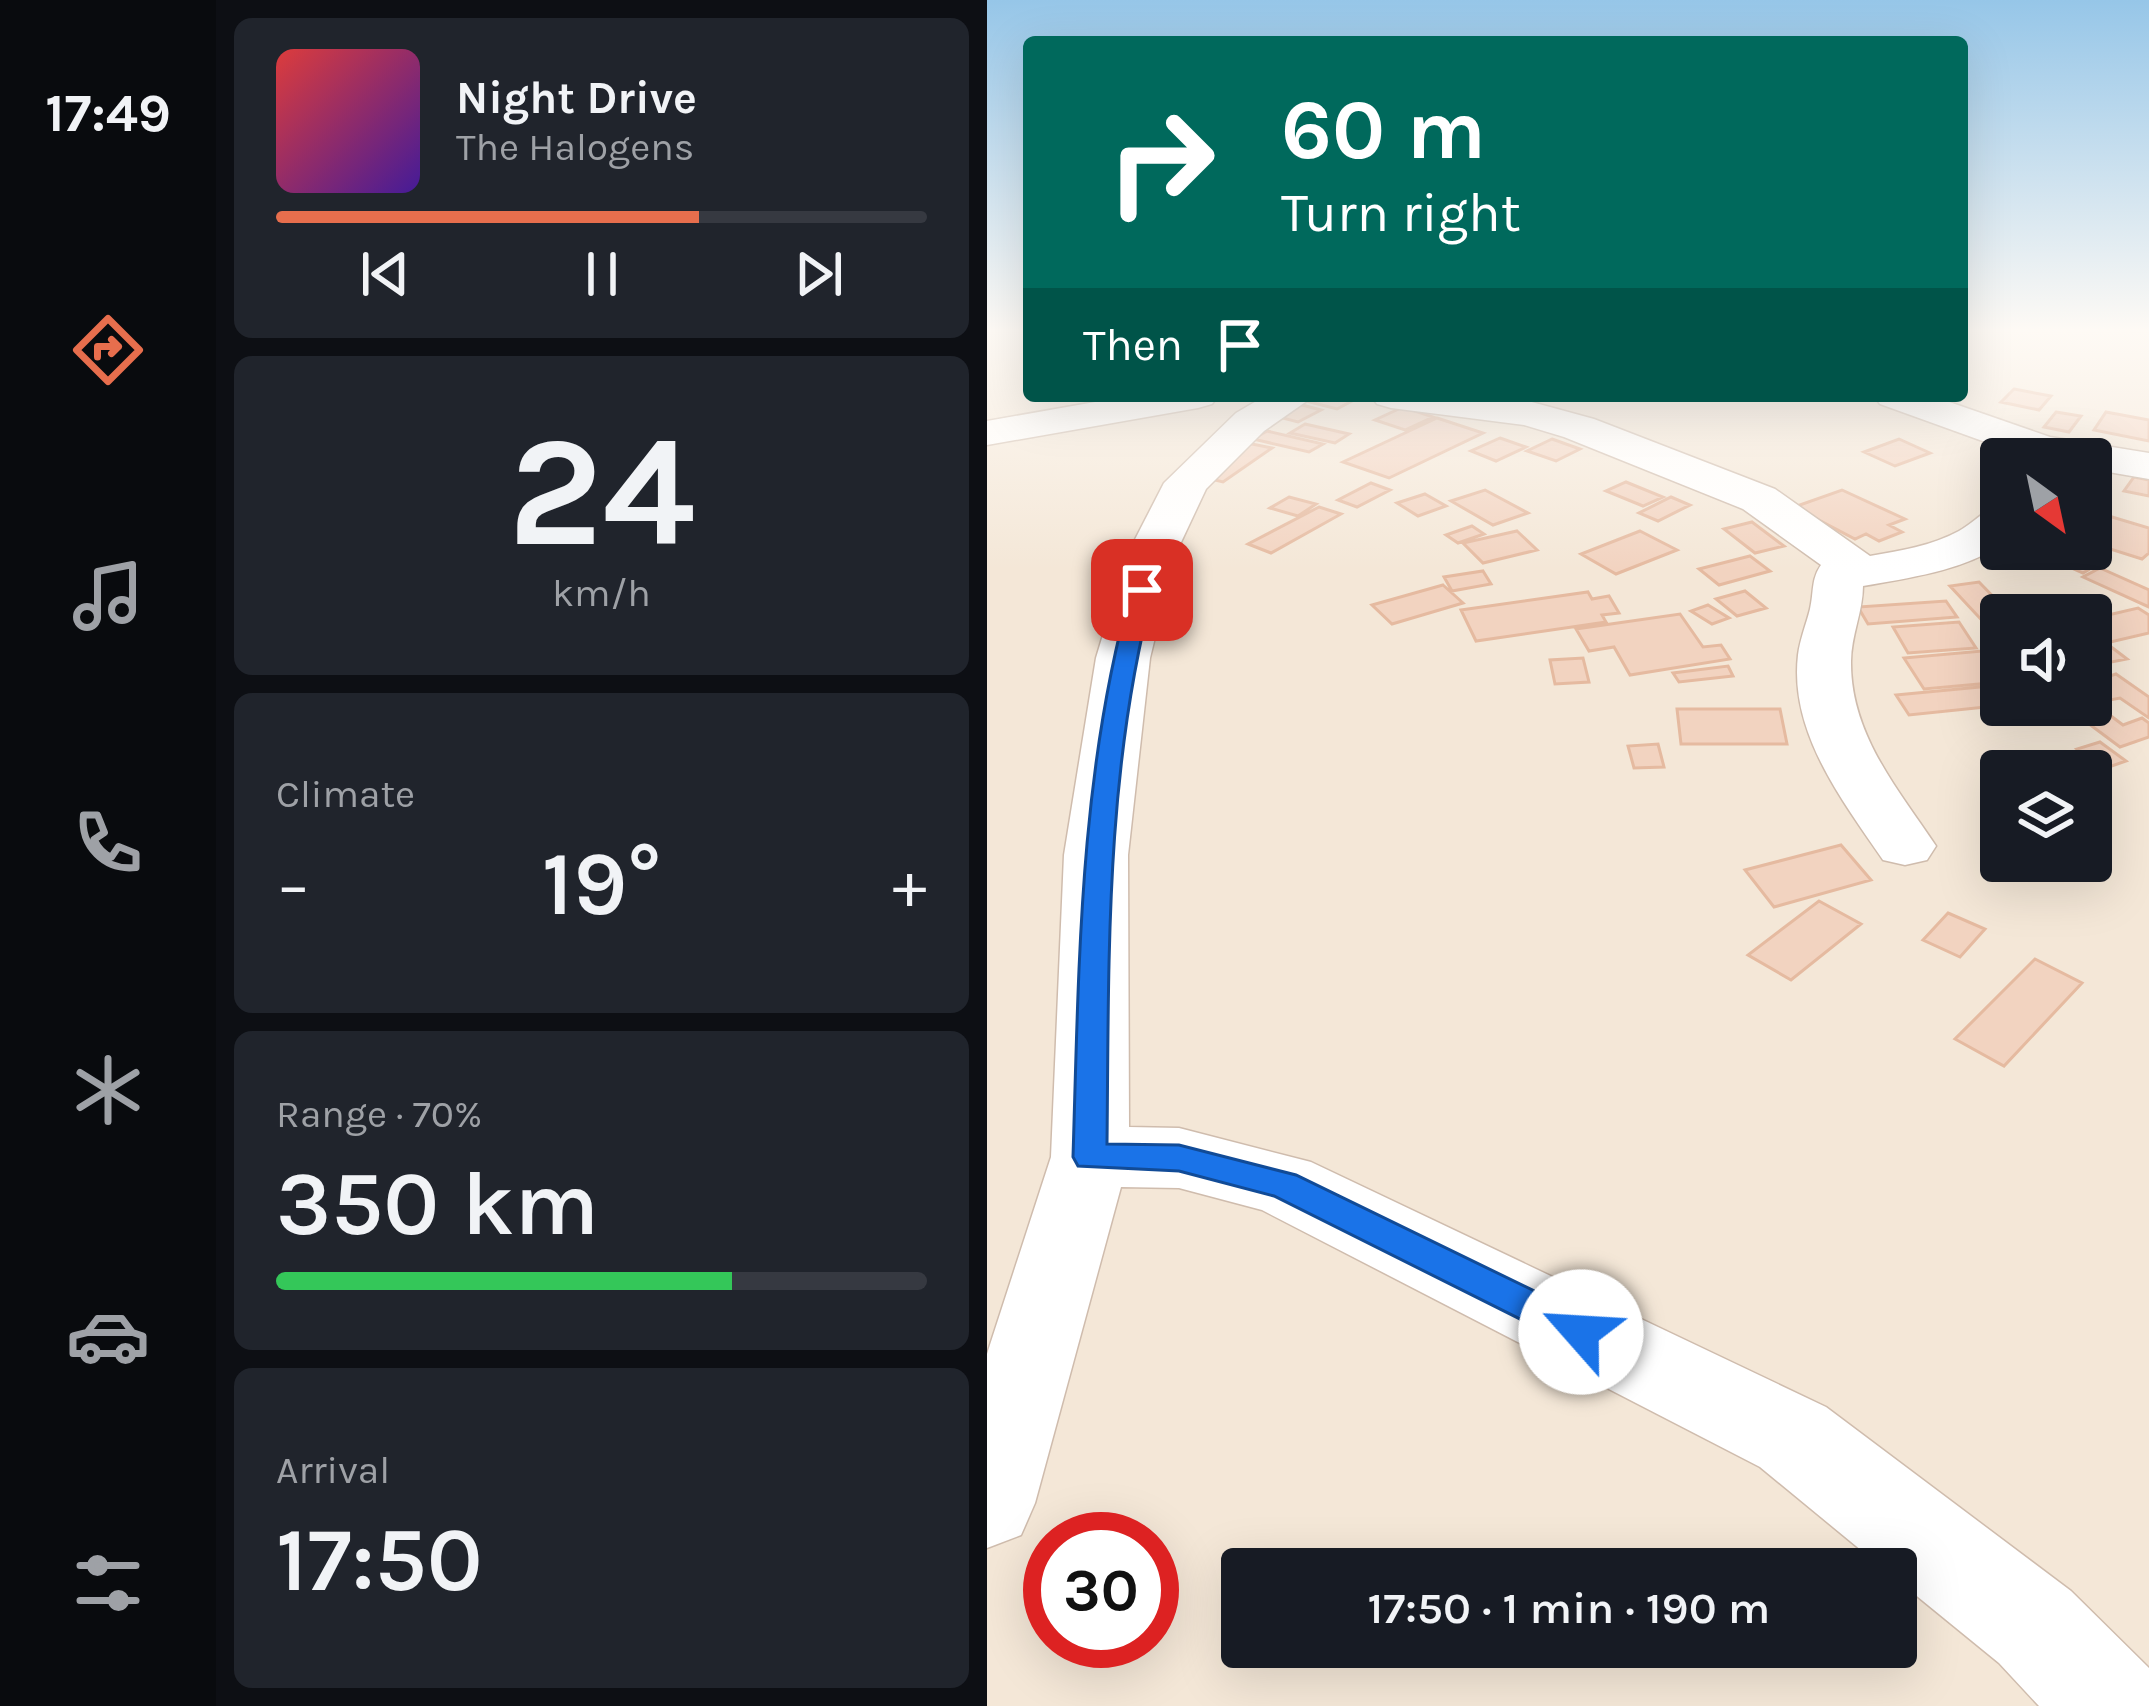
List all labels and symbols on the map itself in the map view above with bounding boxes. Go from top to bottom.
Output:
north arrow [1980,438,2112,570]
pin [1091,539,1193,641]
position arrow [1518,1269,1644,1395]
speed limit sign: 30 [1023,1512,1179,1668]

